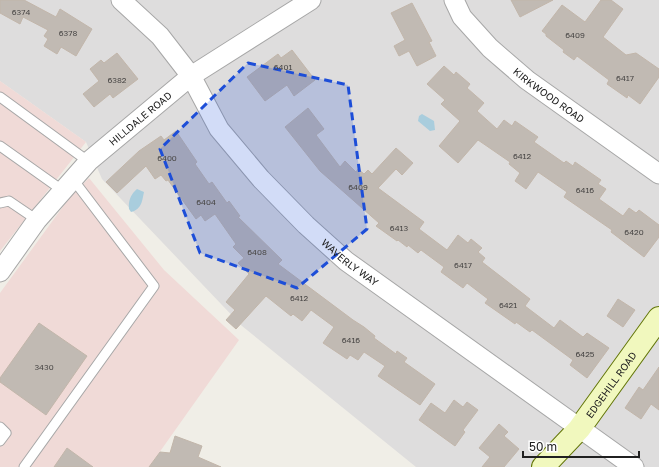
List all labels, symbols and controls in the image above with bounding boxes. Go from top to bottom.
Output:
house number: 6374 [12,7,30,17]
house number: 6378 [59,28,77,38]
house number: 6409 [565,30,585,40]
house number: 6401 [274,62,292,72]
street label: KIRKWOOD ROAD [511,65,587,125]
house number: 6417 [616,73,634,83]
house number: 6382 [107,75,127,85]
street label: HILLDALE ROAD [106,89,174,148]
house number: 6412 [513,151,531,161]
house number: 6400 [157,153,177,163]
house number: 6409 [348,182,368,192]
house number: 6416 [576,185,594,195]
house number: 6404 [196,197,216,207]
house number: 6413 [390,223,408,233]
house number: 6420 [624,227,644,237]
street label: WAVERLY WAY [319,236,381,289]
house number: 6408 [247,247,267,257]
house number: 6417 [454,260,472,270]
house number: 6412 [290,293,308,303]
house number: 6421 [499,300,517,310]
house number: 6416 [342,335,360,345]
house number: 6425 [576,349,595,359]
street label: EDGEHILL ROAD [583,349,639,420]
house number: 3430 [34,362,54,372]
scale bar [523,433,639,459]
text: 50 m [529,439,557,454]

